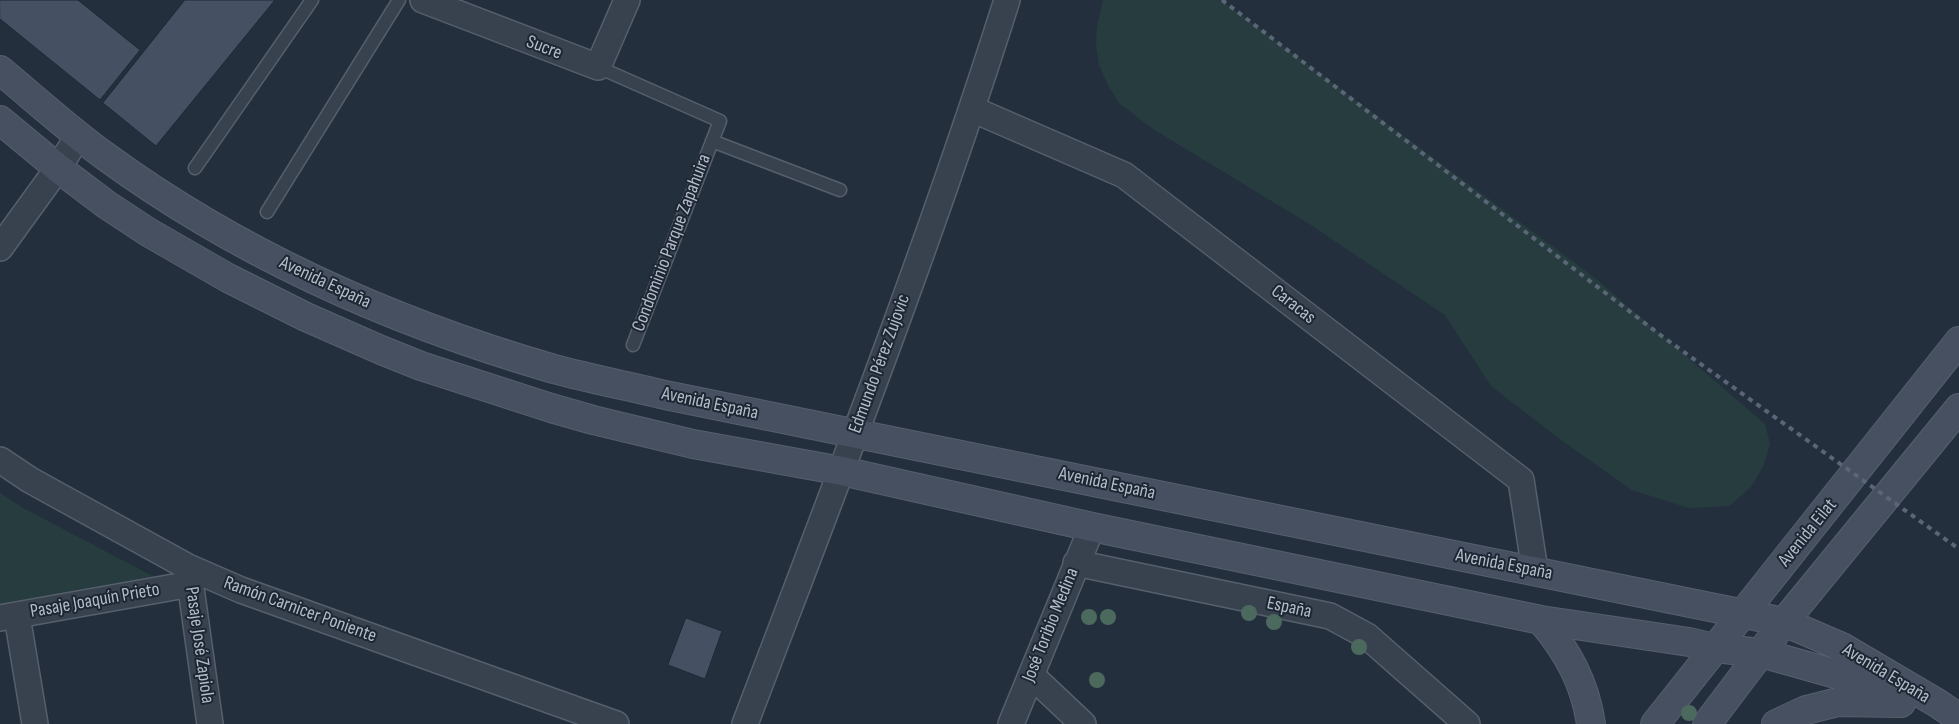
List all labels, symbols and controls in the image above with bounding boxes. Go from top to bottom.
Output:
street label: Sucre [523,31,565,65]
street label: Condominio Parque Zapahuira [628,151,716,335]
street label: Avenida España [276,252,374,314]
street label: Caracas [1266,281,1320,329]
street label: Edmundo Pérez Zujovic [844,291,916,437]
street label: Avenida España [660,383,760,425]
street label: Avenida España [1057,463,1157,505]
street label: Avenida Eilat [1774,494,1842,572]
street label: Avenida España [1454,544,1554,586]
street label: José Toribio Medina [1018,565,1084,685]
street label: Ramón Carnicer Poniente [221,572,379,648]
street label: Pasaje Joaquín Prieto [29,578,161,624]
street label: Pasaje José Zapiola [180,585,218,705]
street label: España [1264,592,1314,624]
street label: Avenida España [1838,639,1934,709]

